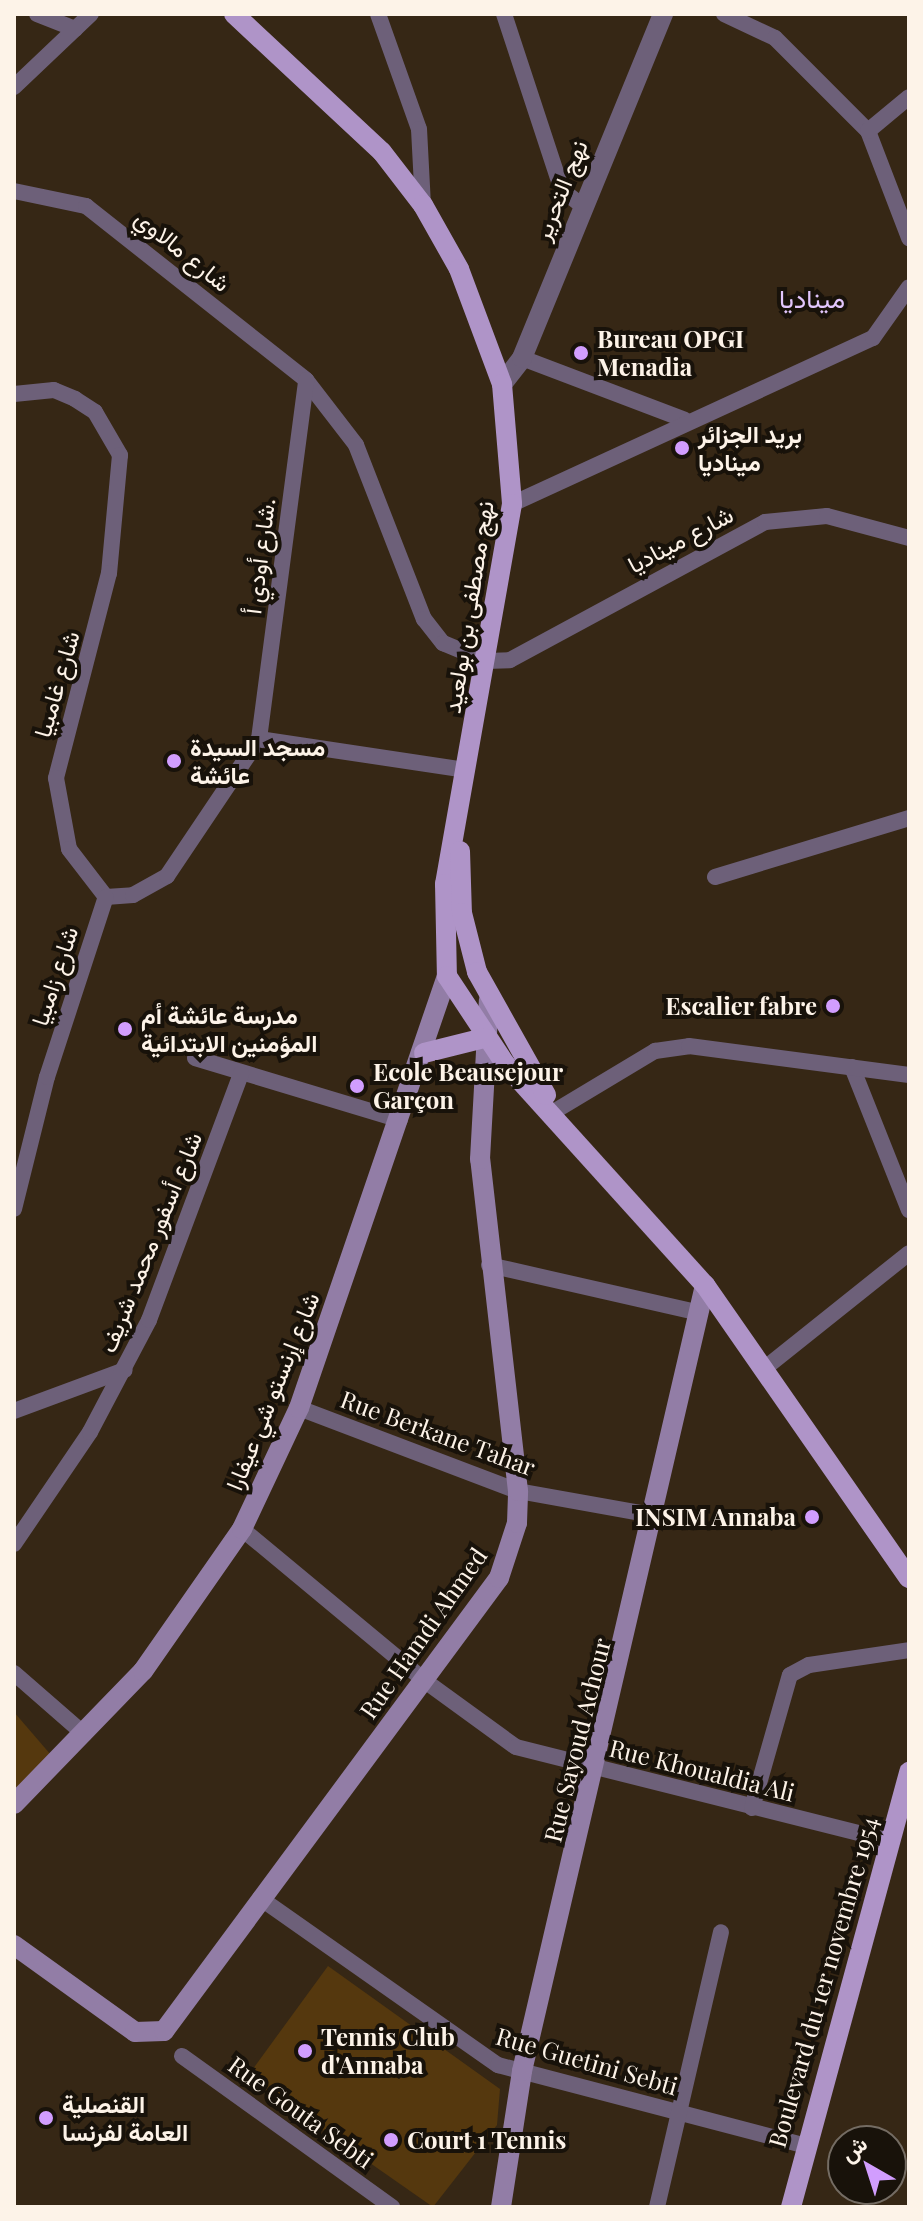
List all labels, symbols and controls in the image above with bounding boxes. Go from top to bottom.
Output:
street label: نهج التحرير [527,136,593,244]
street label: شارع مالاوي [129,203,237,297]
district label: ميناديا [779,282,845,314]
place label: Bureau OPGI Menadia [597,325,744,381]
marker: Bureau OPGI Menadia [572,344,590,362]
place label: بريد الجزائر ميناديا [698,420,802,476]
marker: بريد الجزائر ميناديا [673,439,691,457]
street label: شارع أودي أ. [238,496,280,616]
street label: نهج مصطفى بن بولعيد [437,499,499,715]
street label: شارع ميناديا [622,499,738,579]
street label: شارع غامبيا [27,628,85,740]
place label: مسجد السيدة عائشة [190,733,325,789]
marker: مسجد السيدة عائشة [165,752,183,770]
street label: شارع زامبيا [24,923,84,1029]
place label: Escalier fabre [665,992,817,1020]
marker: Escalier fabre [824,997,842,1015]
place label: مدرسة عائشة أم المؤمنين الابتدائية [141,1001,317,1057]
marker: مدرسة عائشة أم المؤمنين الابتدائية [116,1020,134,1038]
place label: Ecole Beausejour Garçon [373,1058,563,1114]
marker: Ecole Beausejour Garçon [348,1077,366,1095]
street label: شارع أسفور محمد شريف [93,1128,207,1356]
street label: شارع إرنستو شي عيفارا [219,1288,325,1494]
street label: Rue Berkane Tahar [337,1384,539,1482]
place label: INSIM Annaba [634,1503,796,1531]
marker: INSIM Annaba [803,1508,821,1526]
street label: Rue Hamdi Ahmed [353,1542,493,1724]
street label: Rue Sayoud Achour [538,1635,616,1845]
street label: Rue Khoualdia Ali [606,1733,798,1807]
street label: Boulevard du 1er novembre 1954 [762,1813,884,2151]
street label: Rue Guetini Sebti [493,2021,681,2101]
place label: Tennis Club d'Annaba [321,2023,455,2079]
marker: Tennis Club d'Annaba [296,2042,314,2060]
street label: Rue Gouta Sebti [223,2050,379,2174]
place label: القنصلية العامة لفرنسا [62,2090,188,2146]
marker: القنصلية العامة لفرنسا [37,2109,55,2127]
north arrow [827,2125,907,2205]
place label: Court 1 Tennis [407,2126,567,2154]
text: ش [833,2128,873,2168]
marker: Court 1 Tennis [382,2131,400,2149]

